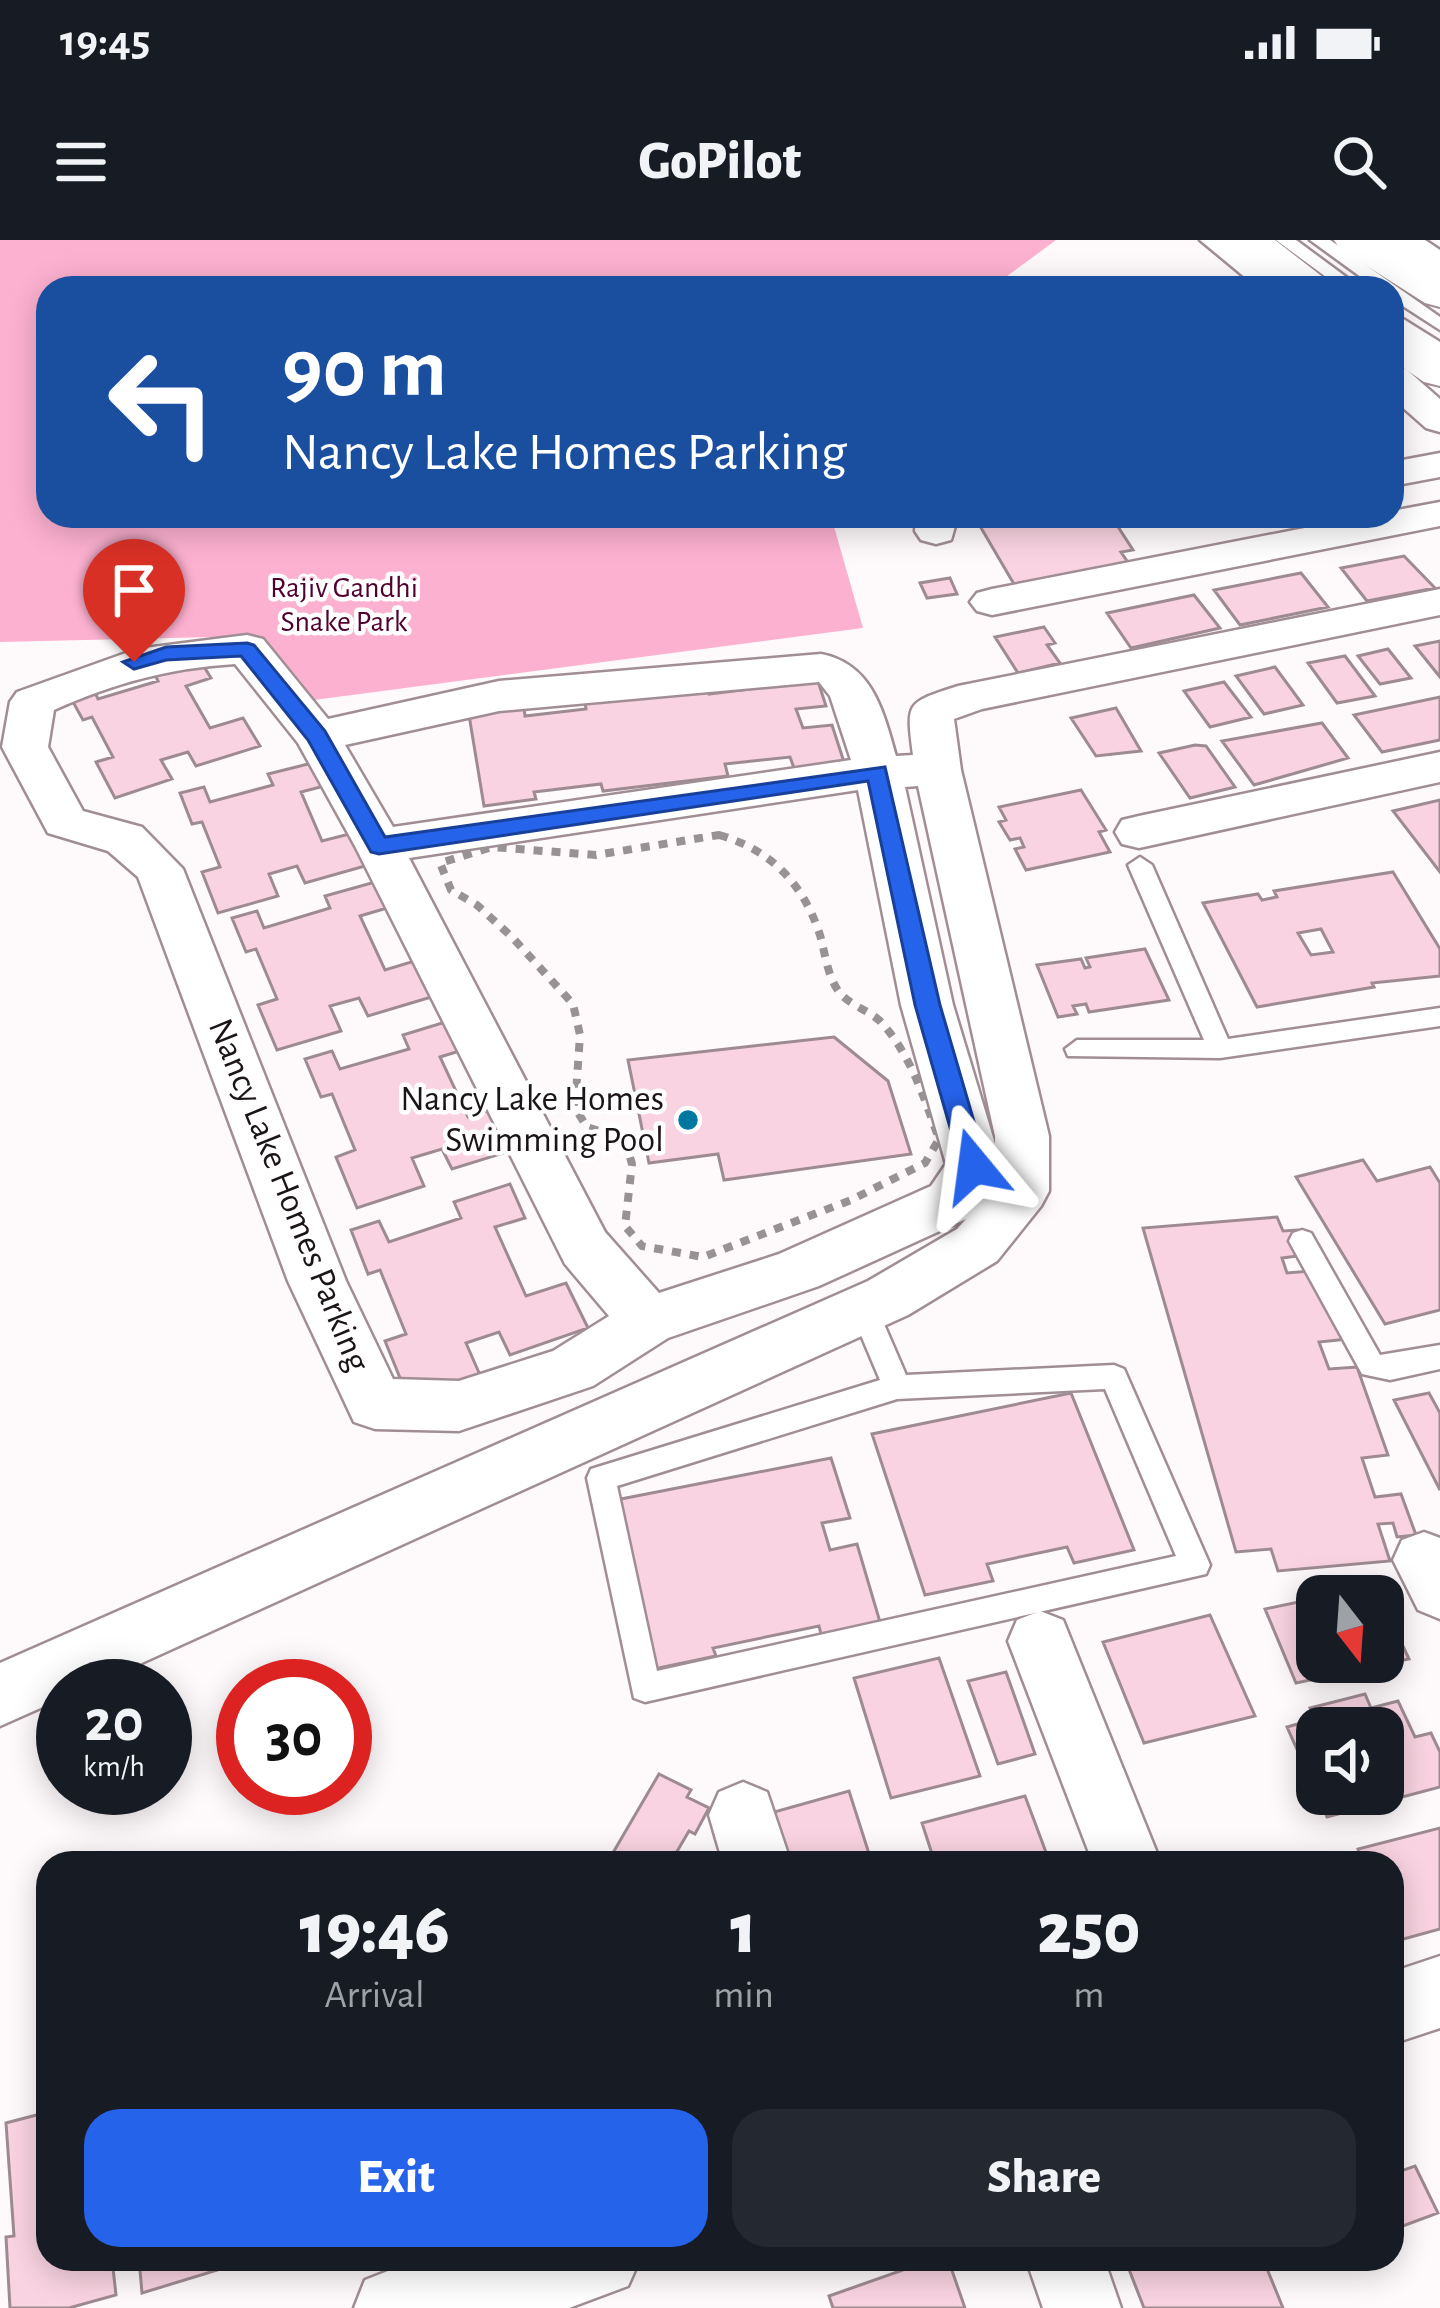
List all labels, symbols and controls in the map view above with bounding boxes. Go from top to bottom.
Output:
text: 19:45 [60,19,150,64]
icon: menu [48,129,114,195]
icon: search [1326,129,1392,195]
text: GoPilot [639,135,801,189]
icon: left [84,324,240,480]
text: 90 m [282,328,447,412]
text: Nancy Lake Homes Parking [282,426,847,480]
pin [83,539,185,662]
icon: arrive [101,557,167,623]
park label: Rajiv Gandhi Snake Park [270,573,418,637]
street label: Nancy Lake Homes Parking [202,1014,376,1377]
place label: Nancy Lake Homes Swimming Pool [400,1081,664,1158]
position arrow [911,1103,1037,1229]
marker: Nancy Lake Homes Swimming Pool [675,1107,701,1133]
north arrow [1296,1575,1404,1683]
map controls [1296,1575,1404,1815]
speed limit sign: 30 [216,1659,372,1815]
text: 20 [84,1692,144,1752]
button: sound [1296,1707,1404,1815]
text: km/h [83,1752,145,1782]
text: 19:46 [299,1894,450,1966]
text: 1 [730,1894,757,1966]
text: 250 [1037,1894,1141,1966]
text: Arrival [324,1976,425,2015]
text: min [713,1976,774,2015]
text: m [1073,1976,1105,2015]
button: Exit [84,2109,708,2247]
button: Share [732,2109,1356,2247]

